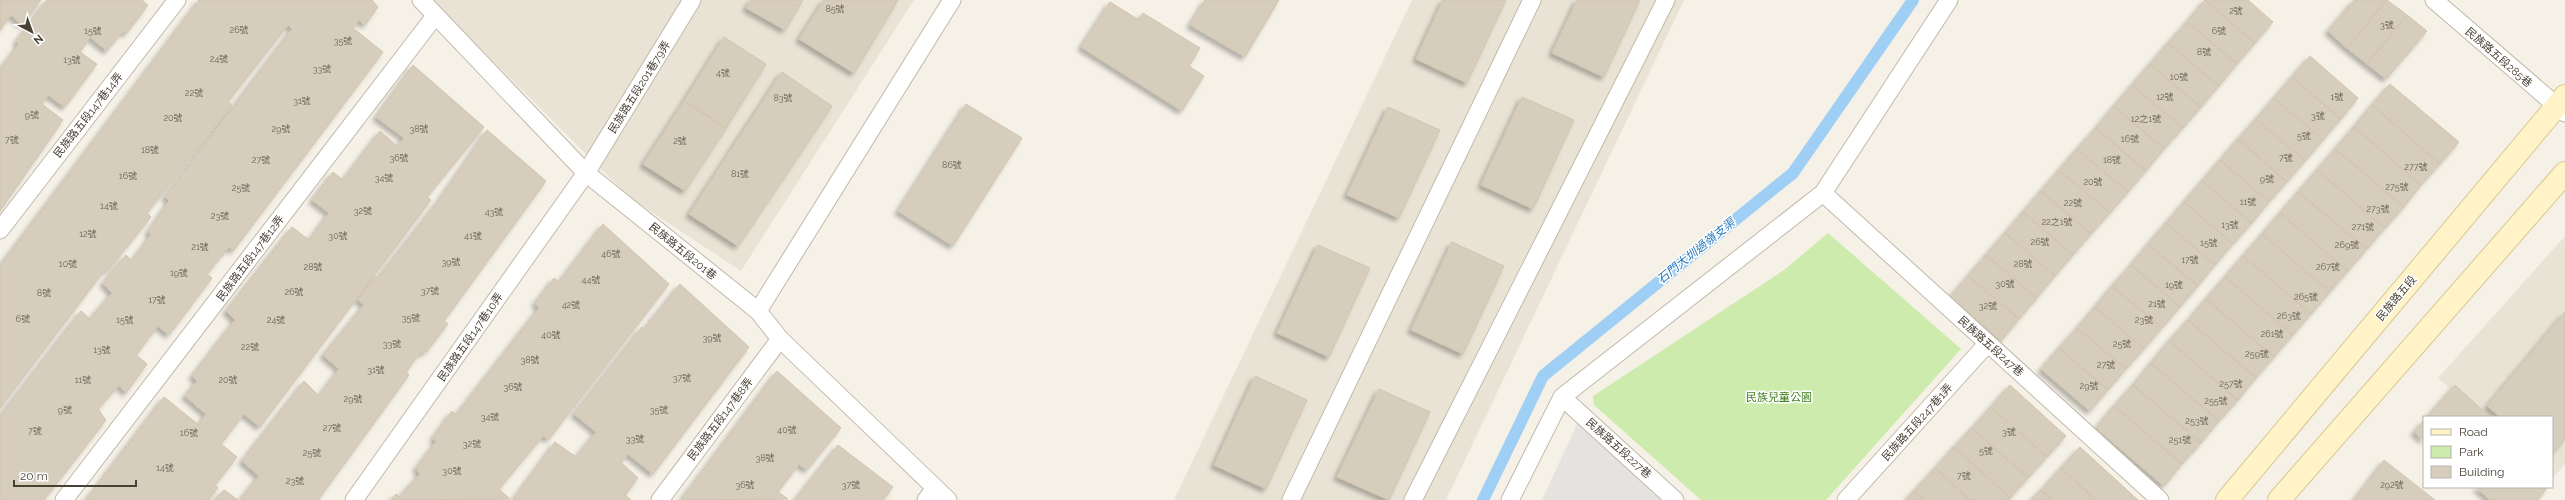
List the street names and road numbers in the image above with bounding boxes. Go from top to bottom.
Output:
street label: 民族路五段285巷 [2463,25,2535,90]
street label: 民族路五段201巷79弄 [606,39,673,136]
street label: 民族路五段147巷14弄 [51,70,126,160]
street label: 民族路五段147巷12弄 [214,213,287,304]
street label: 民族路五段201巷 [646,220,719,283]
street label: 民族路五段 [2374,273,2419,324]
street label: 民族路五段147巷10弄 [435,291,506,384]
street label: 民族路五段247巷 [1955,314,2026,379]
street label: 民族路五段147巷8弄 [685,375,756,463]
street label: 民族路五段247巷1弄 [1879,381,1955,464]
street label: 民族路五段227巷 [1583,416,1654,481]

